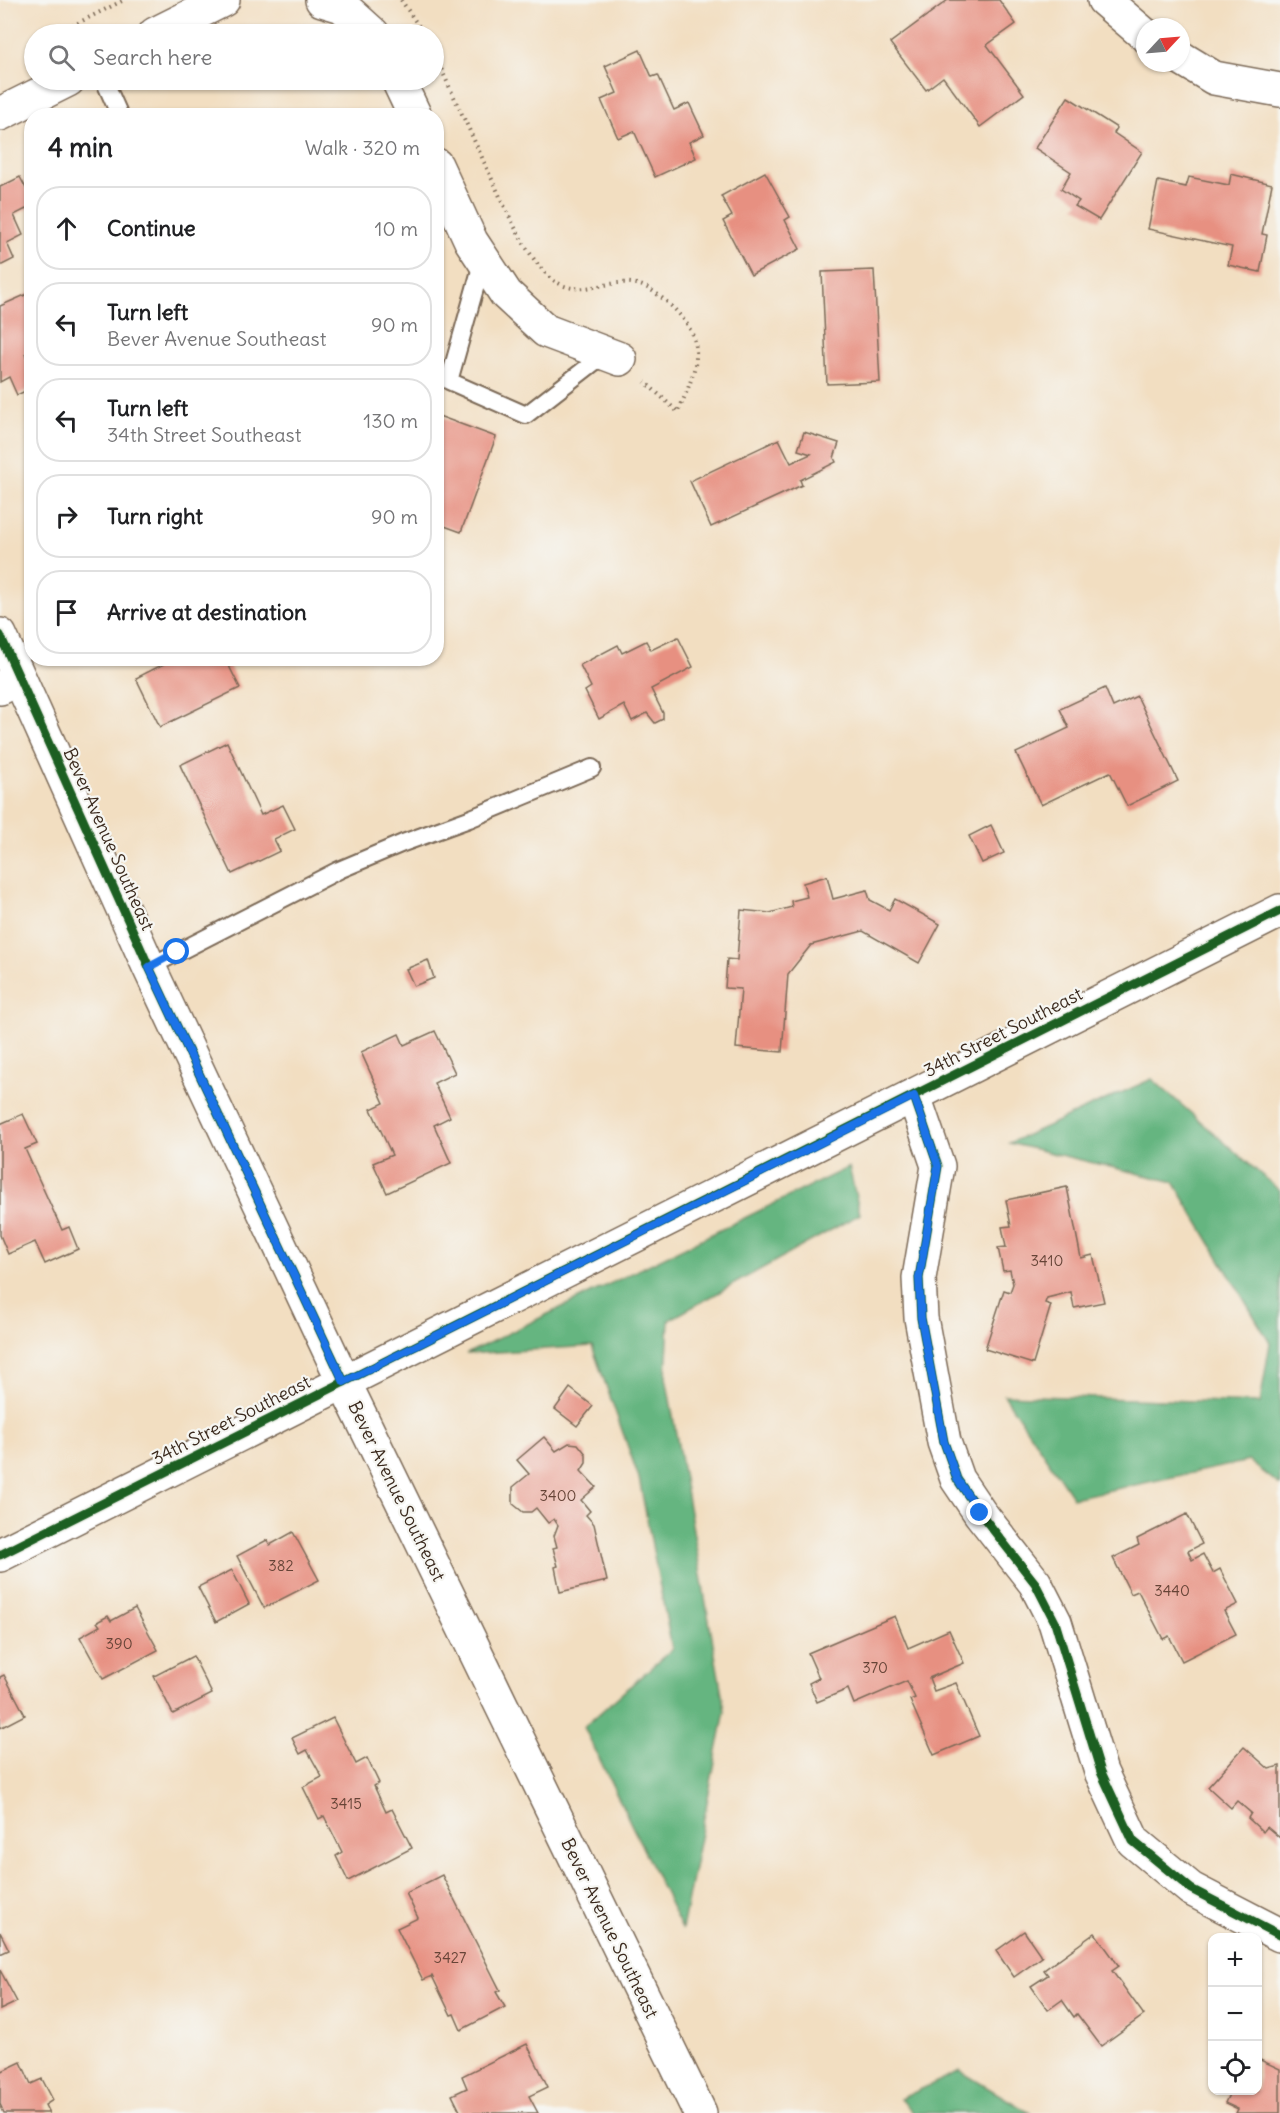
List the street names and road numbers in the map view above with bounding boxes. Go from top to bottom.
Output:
street label: Bever Avenue Southeast [58,744,160,934]
street label: 34th Street Southeast [920,982,1086,1082]
street label: 34th Street Southeast [148,1370,314,1470]
street label: Bever Avenue Southeast [343,1397,451,1585]
street label: Bever Avenue Southeast [556,1834,664,2022]

